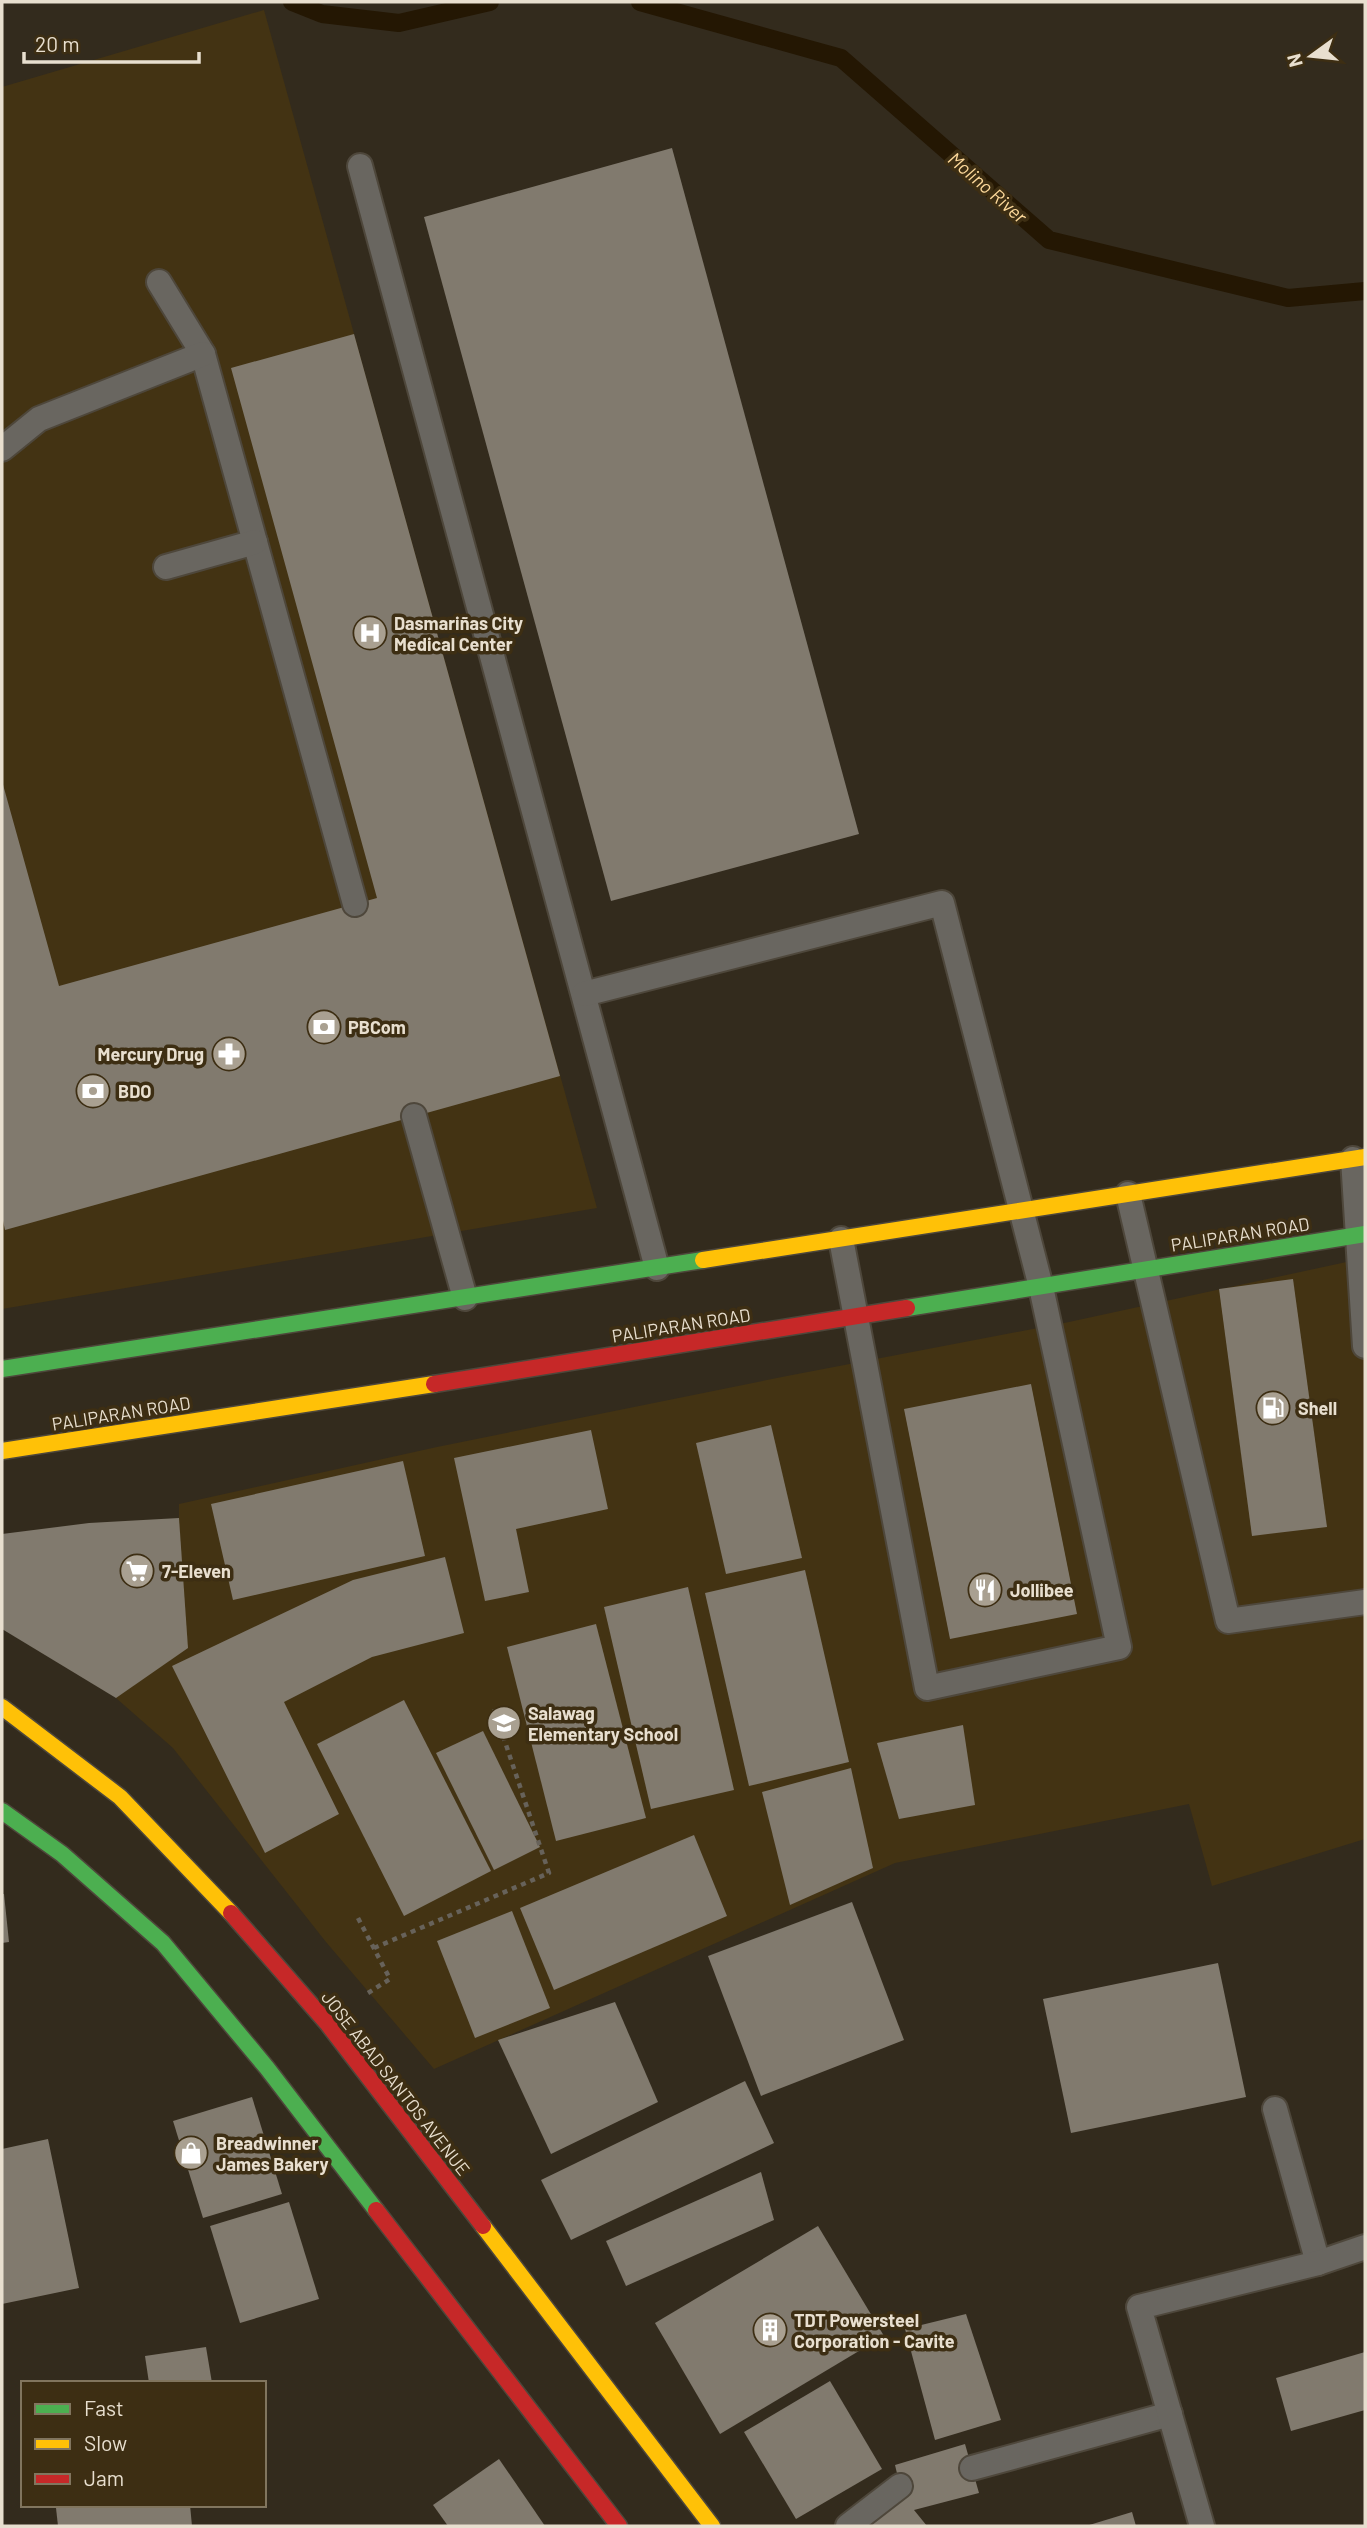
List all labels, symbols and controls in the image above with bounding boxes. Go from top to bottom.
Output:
scale bar [24,21,200,65]
north arrow [1276,21,1346,91]
text: 20 m [35,31,80,56]
text: N [1281,51,1307,70]
water label: Molino River [944,147,1033,228]
place label: Dasmariñas City Medical Center [394,612,523,655]
hospital icon: Dasmariñas City Medical Center [351,614,389,652]
bank icon: PBCom [305,1008,343,1046]
place label: PBCom [348,1016,406,1038]
pharmacy icon: Mercury Drug [210,1035,248,1073]
place label: Mercury Drug [98,1043,204,1065]
bank icon: BDO [74,1072,112,1110]
place label: BDO [118,1080,151,1102]
street label: PALIPARAN ROAD [1169,1212,1311,1256]
street label: PALIPARAN ROAD [610,1303,752,1347]
fuel station icon: Shell [1254,1389,1292,1427]
street label: PALIPARAN ROAD [50,1391,192,1435]
place label: Shell [1298,1397,1337,1419]
supermarket icon: 7-Eleven [118,1552,156,1590]
place label: 7-Eleven [162,1560,231,1582]
restaurant icon: Jollibee [966,1571,1004,1609]
place label: Jollibee [1010,1579,1074,1601]
place label: Salawag Elementary School [528,1702,678,1745]
school or university icon: Salawag Elementary School [485,1704,523,1742]
street label: JOSE ABAD SANTOS AVENUE [317,1986,475,2180]
place label: Breadwinner James Bakery [216,2132,329,2175]
shop icon: Breadwinner James Bakery [172,2134,210,2172]
place label: TDT Powersteel Corporation - Cavite [794,2309,955,2352]
building icon: TDT Powersteel Corporation - Cavite [751,2311,789,2349]
legend [21,2381,266,2507]
text: Fast [84,2395,124,2420]
text: Slow [84,2430,127,2455]
text: Jam [84,2465,124,2490]

